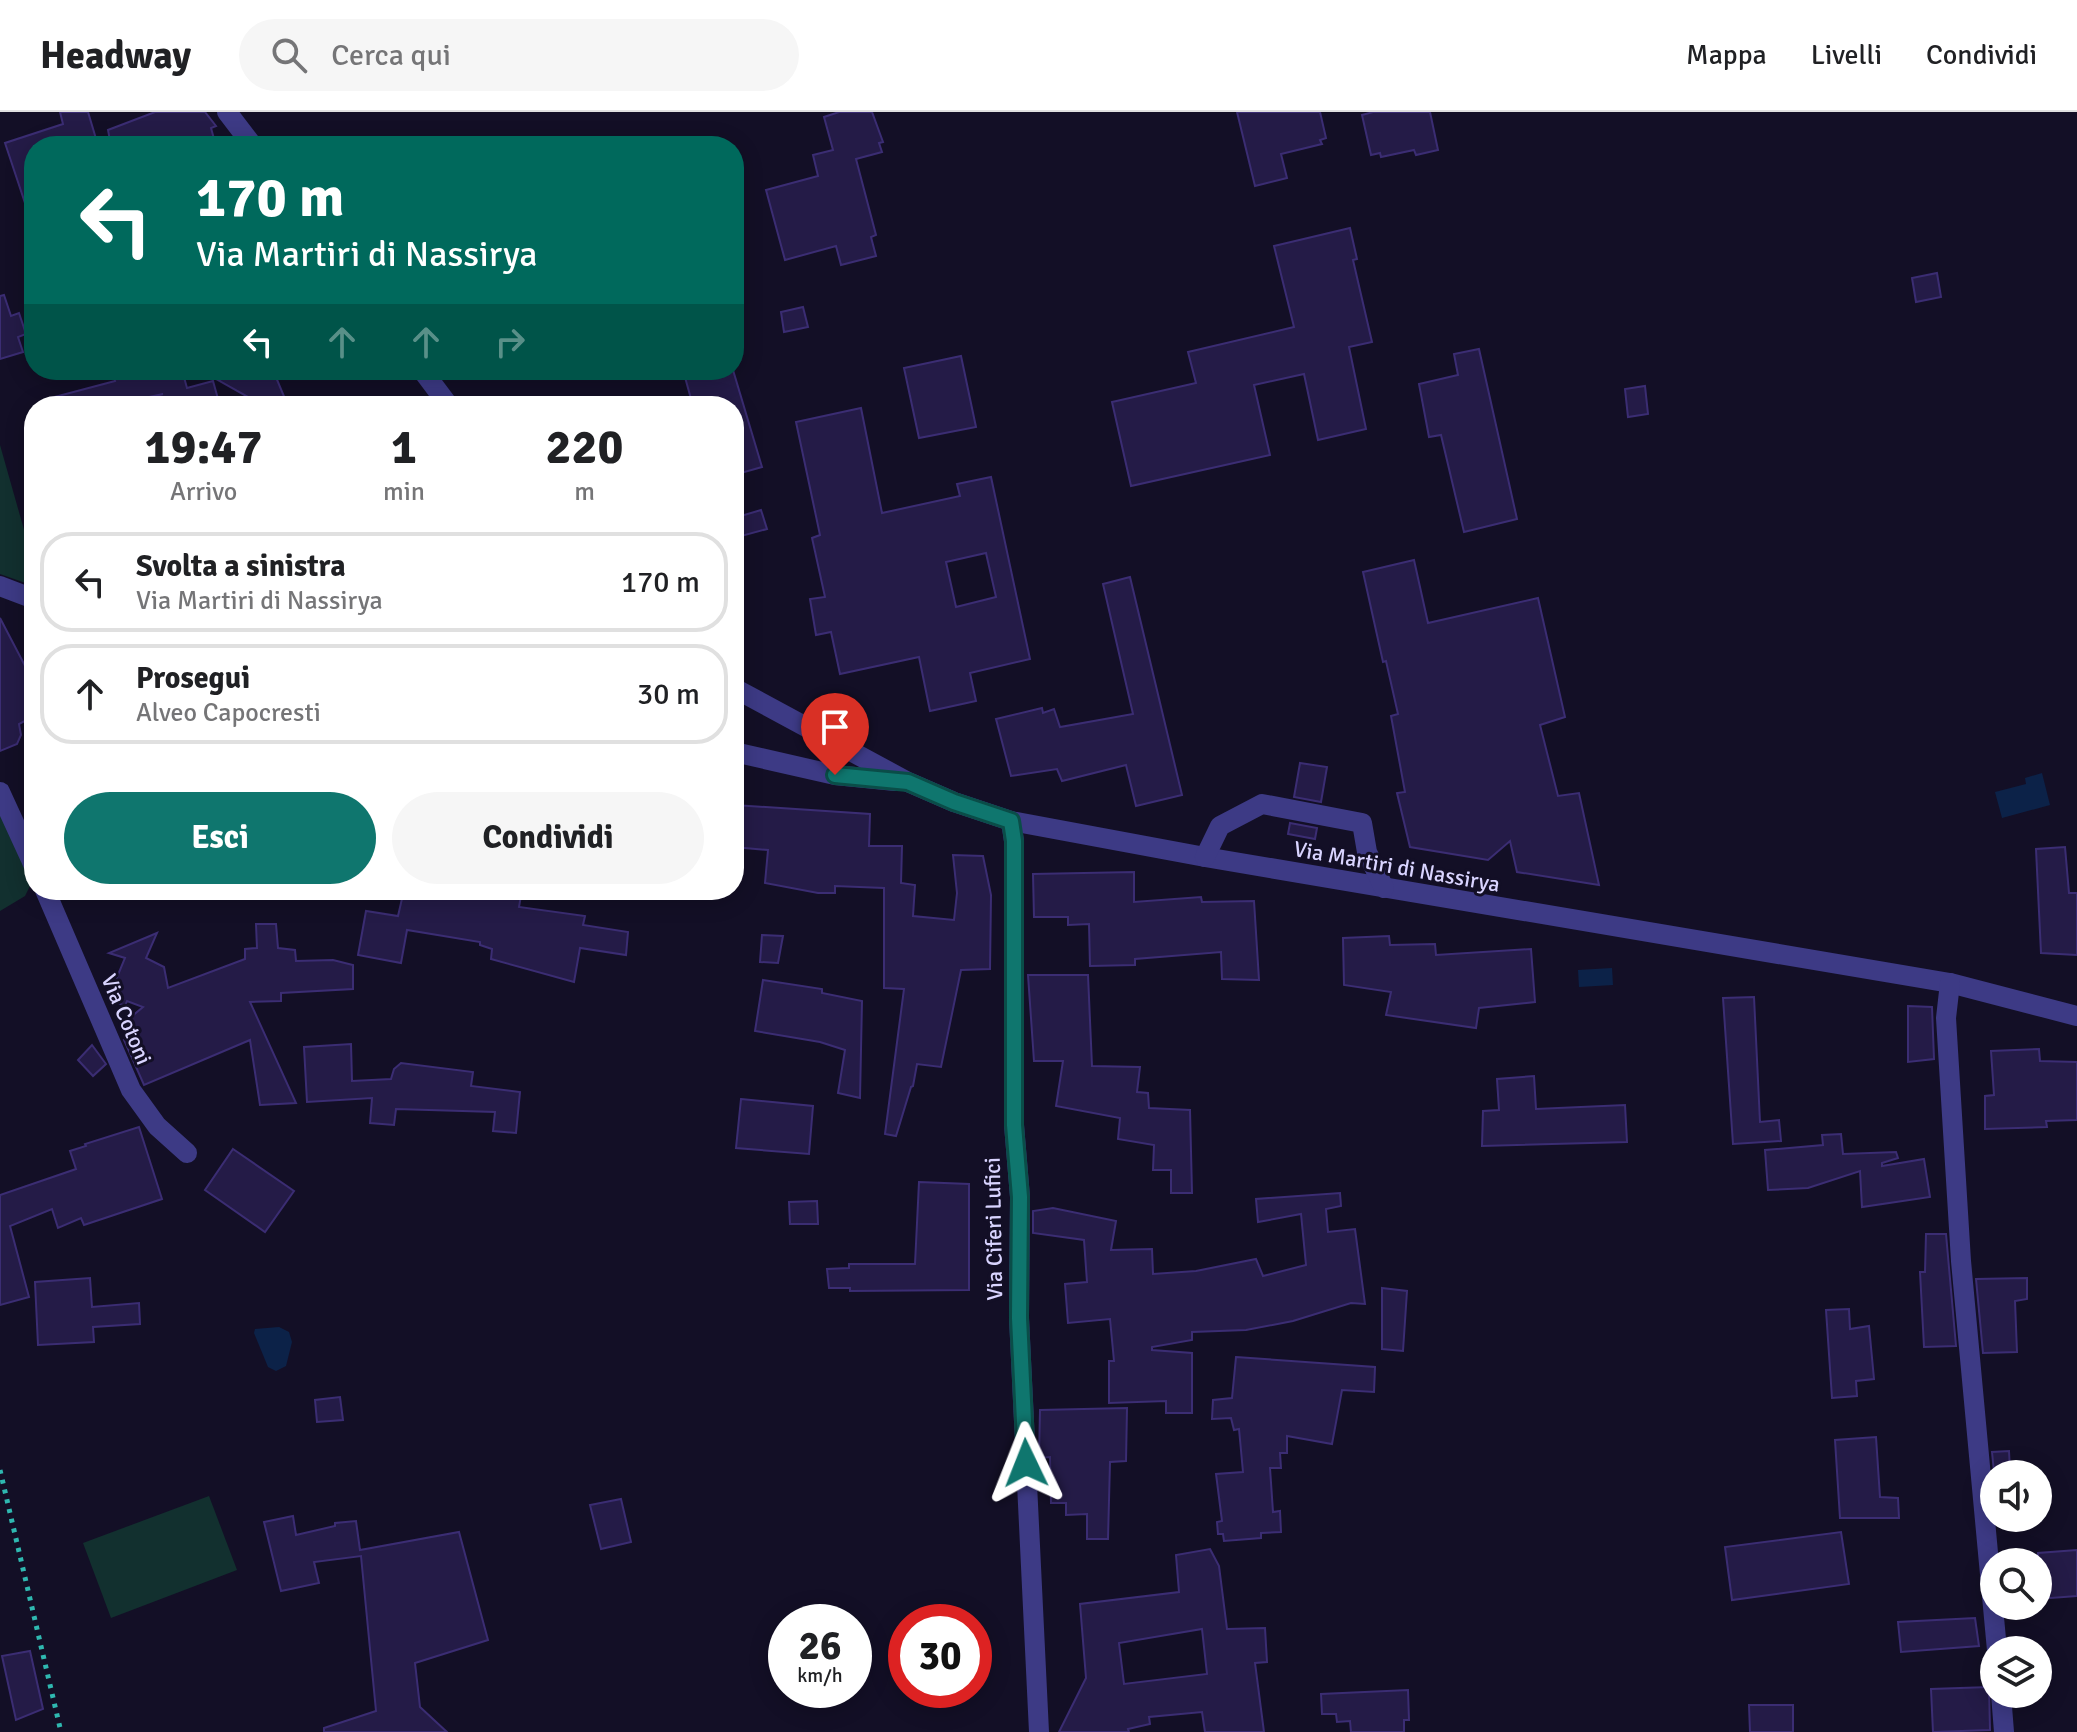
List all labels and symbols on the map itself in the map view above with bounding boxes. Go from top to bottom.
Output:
pin [801,693,869,775]
street label: Via Martiri di Nassirya [1292,835,1502,898]
street label: Via Cotoni [95,970,158,1069]
street label: Via Ciferi Lufici [979,1157,1008,1301]
position arrow [984,1421,1068,1505]
speed limit sign: 30 [888,1604,992,1708]

